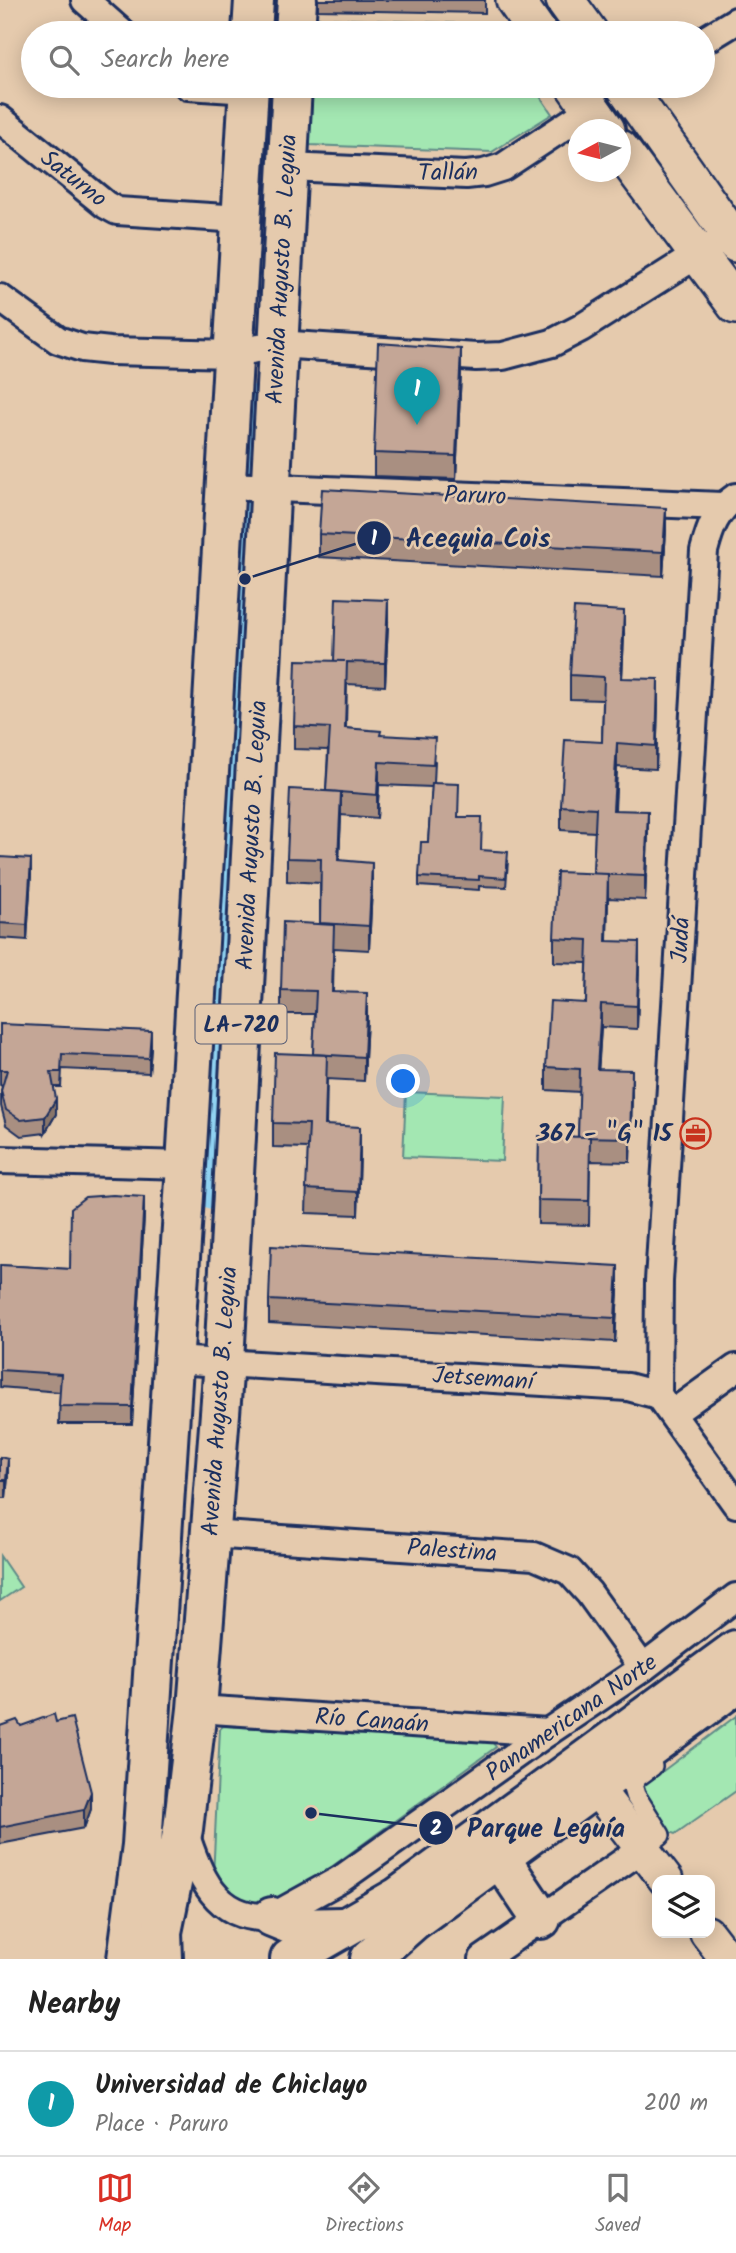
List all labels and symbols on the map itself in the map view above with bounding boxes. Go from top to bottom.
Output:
north arrow [568,119,631,182]
street label: Avenida Augusto B. Leguia [256,133,309,405]
street label: Saturno [31,140,115,218]
street label: Tallán [418,153,478,194]
pin: 1 [394,367,440,425]
street label: Paruro [443,476,507,517]
callout: Acequia Cois [357,514,564,561]
text: Acequia Cois [406,519,550,561]
text: 1 [371,523,378,556]
street label: Avenida Augusto B. Leguia [226,699,279,971]
street label: Judá [661,913,702,964]
road number: LA-720 [196,1004,286,1044]
your location [386,1064,420,1098]
place label: 367 - "G" 15 [536,1115,674,1154]
office icon: 367 - "G" 15 [678,1116,712,1150]
street label: Avenida Augusto B. Leguia [192,1265,249,1537]
street label: Jetsemaní [431,1357,538,1403]
street label: Palestina [406,1529,498,1574]
street label: Panamericana Norte [478,1644,666,1792]
street label: Río Canaán [314,1698,430,1745]
callout: Parque Leguía [418,1805,639,1852]
text: Parque Leguía [467,1809,625,1851]
text: 2 [430,1813,442,1846]

